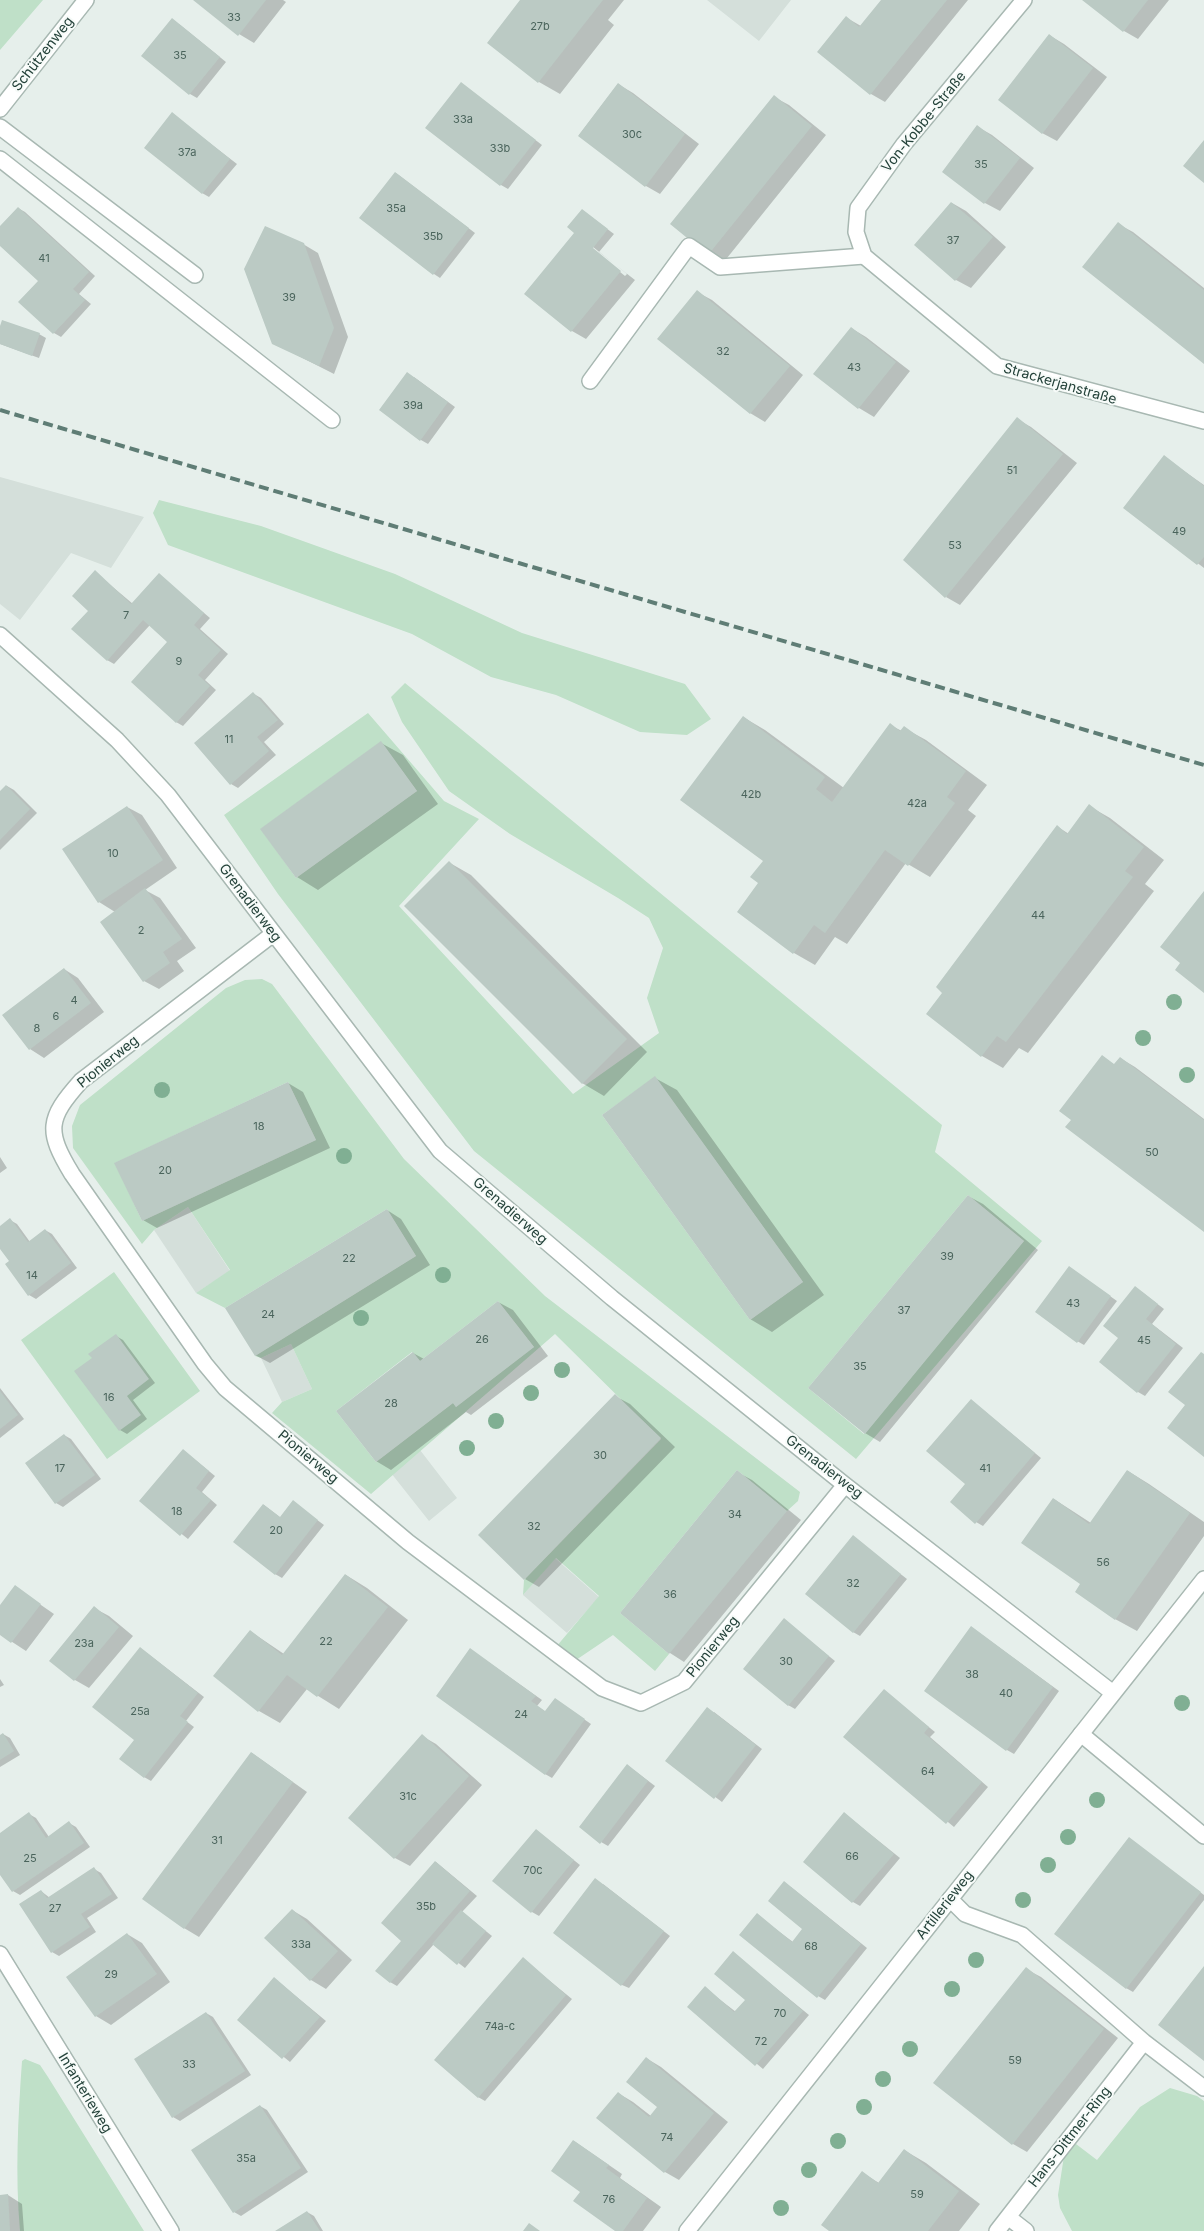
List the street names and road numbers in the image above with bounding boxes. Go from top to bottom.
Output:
street label: Schützenweg [9,13,77,95]
street label: Von-Kobbe-Straße [878,68,970,176]
street label: Strackerjanstraße [1001,360,1119,408]
street label: Grenadierweg [215,861,285,945]
street label: Pionierweg [74,1032,142,1092]
street label: Grenadierweg [469,1174,551,1248]
street label: Pionierweg [274,1427,342,1487]
street label: Grenadierweg [782,1432,866,1502]
street label: Pionierweg [683,1613,743,1681]
street label: Artillerieweg [913,1867,977,1943]
street label: Infanterieweg [55,2050,115,2136]
street label: Hans-Dittmer-Ring [1025,2083,1115,2191]

